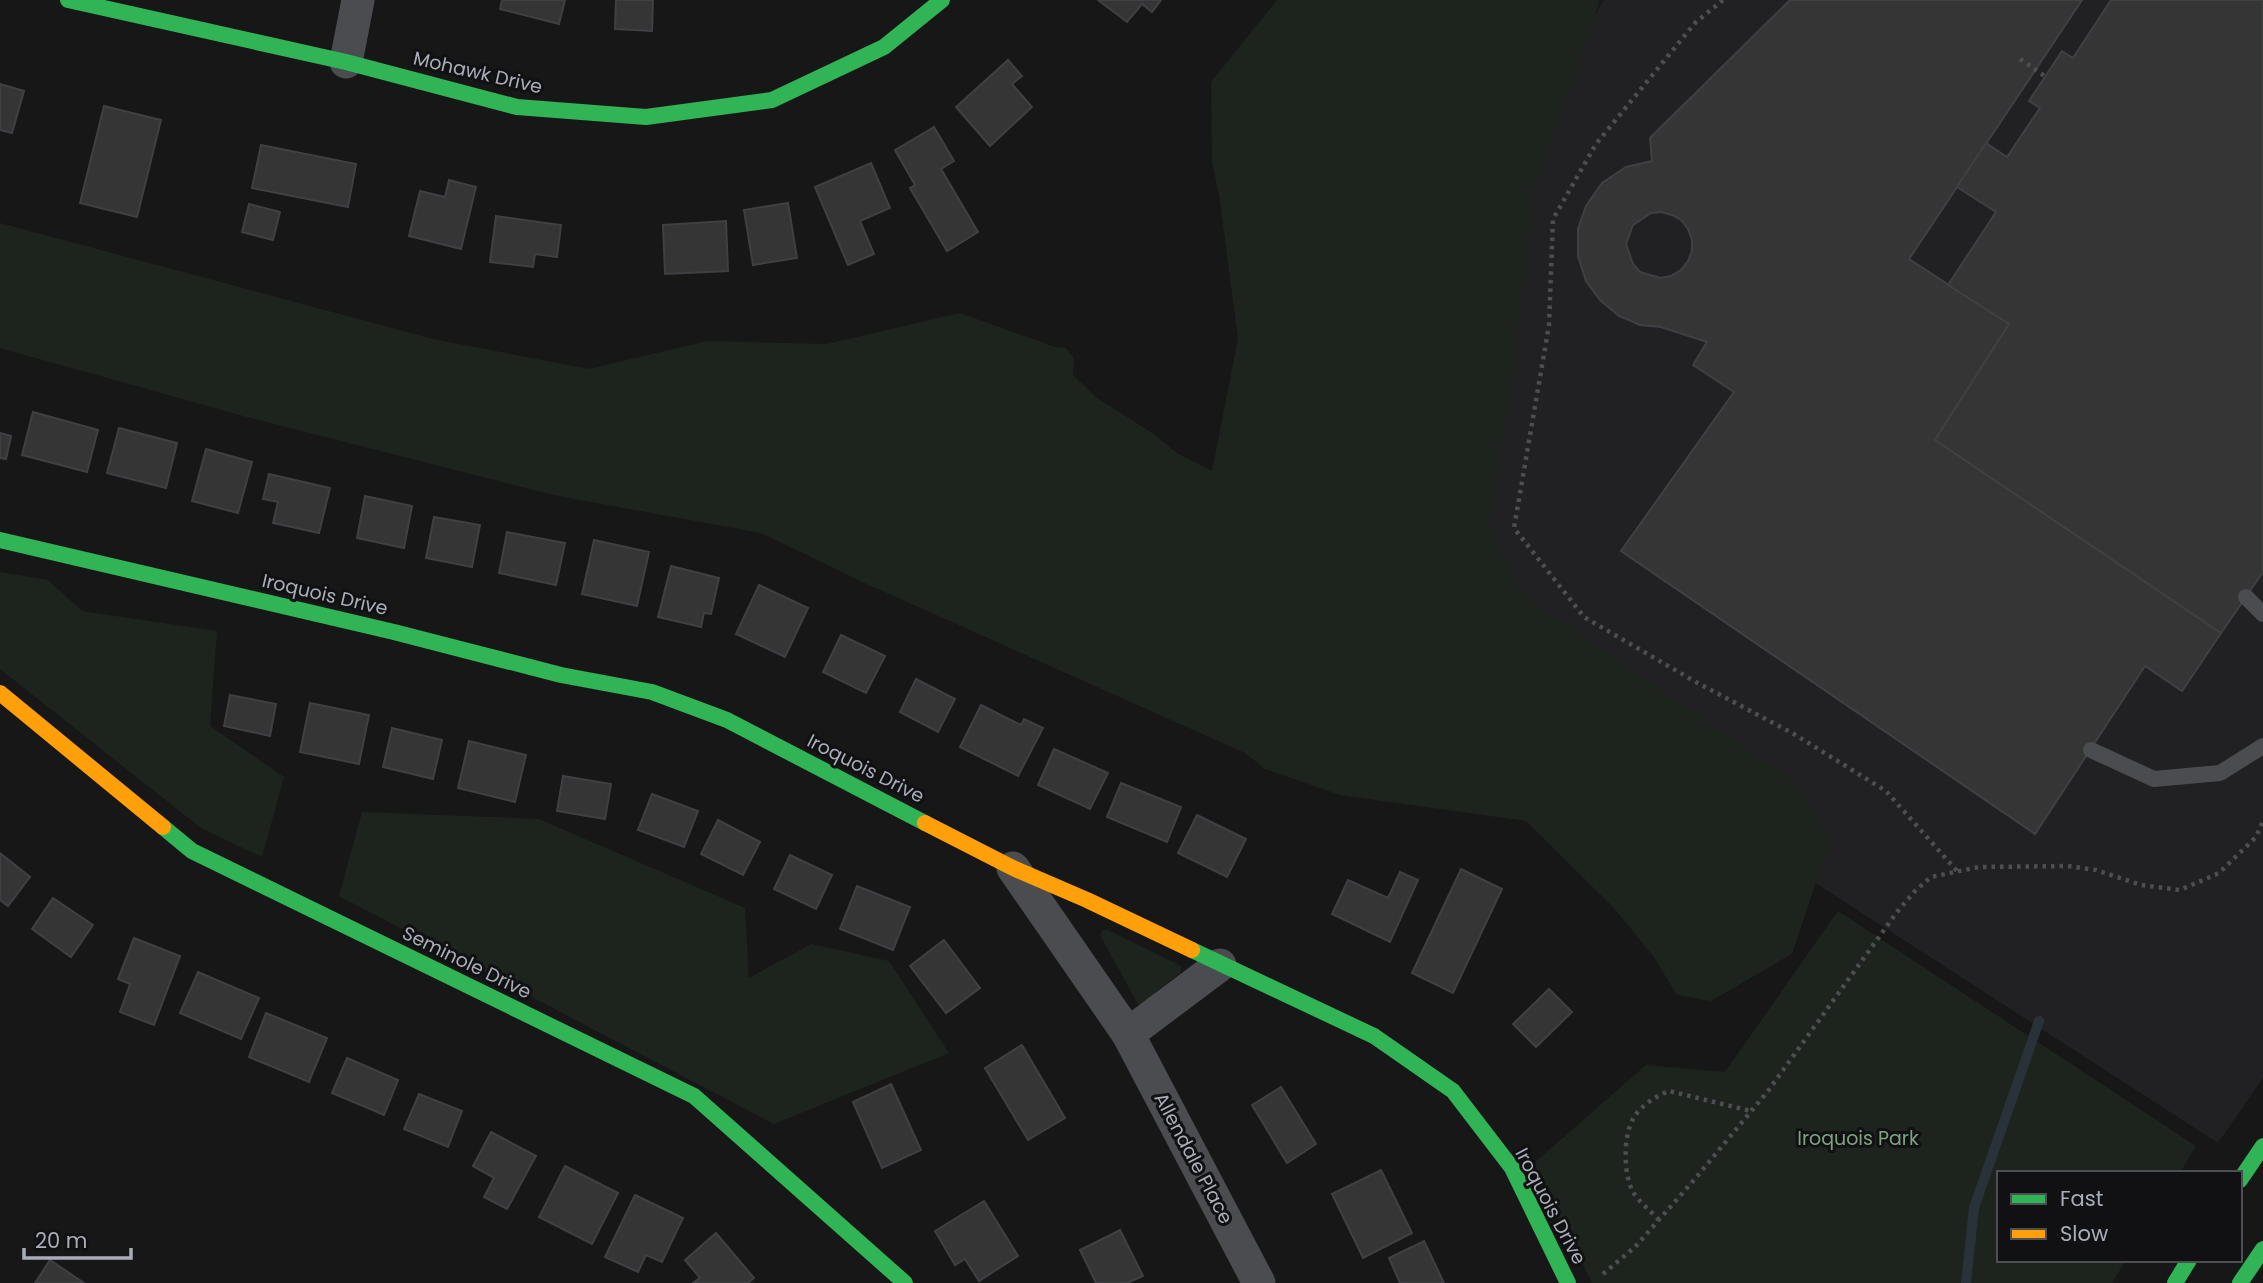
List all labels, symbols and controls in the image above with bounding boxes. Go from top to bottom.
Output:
street label: Mohawk Drive [411,45,545,100]
street label: Iroquois Drive [259,567,390,622]
street label: Iroquois Drive [802,727,929,810]
street label: Seminole Drive [398,919,536,1005]
street label: Allendale Place [1148,1088,1240,1229]
park label: Iroquois Park [1797,1125,1919,1152]
street label: Iroquois Drive [1509,1143,1593,1269]
legend [1997,1171,2242,1262]
text: Fast [2060,1184,2103,1213]
scale bar [24,1216,131,1260]
text: Slow [2060,1219,2108,1248]
text: 20 m [35,1226,88,1255]

